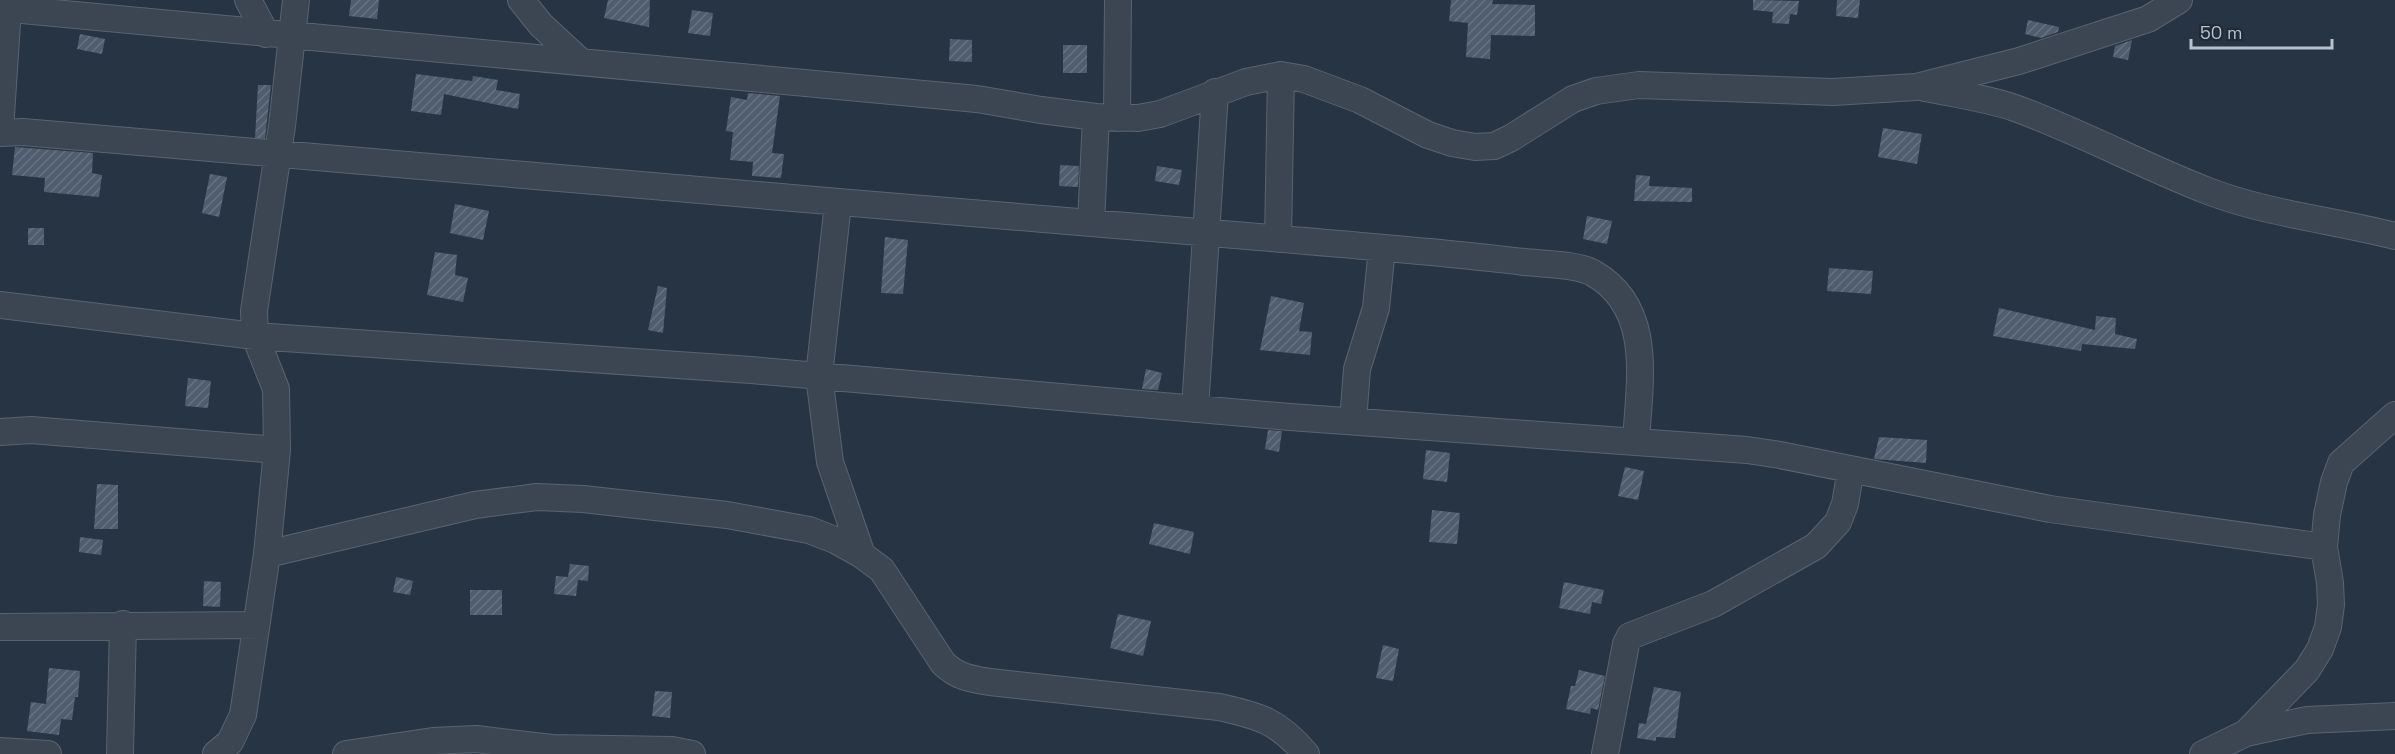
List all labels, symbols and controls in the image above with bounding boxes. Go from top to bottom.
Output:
scale bar [2191,12,2332,50]
text: 50 m [2200,21,2242,44]

